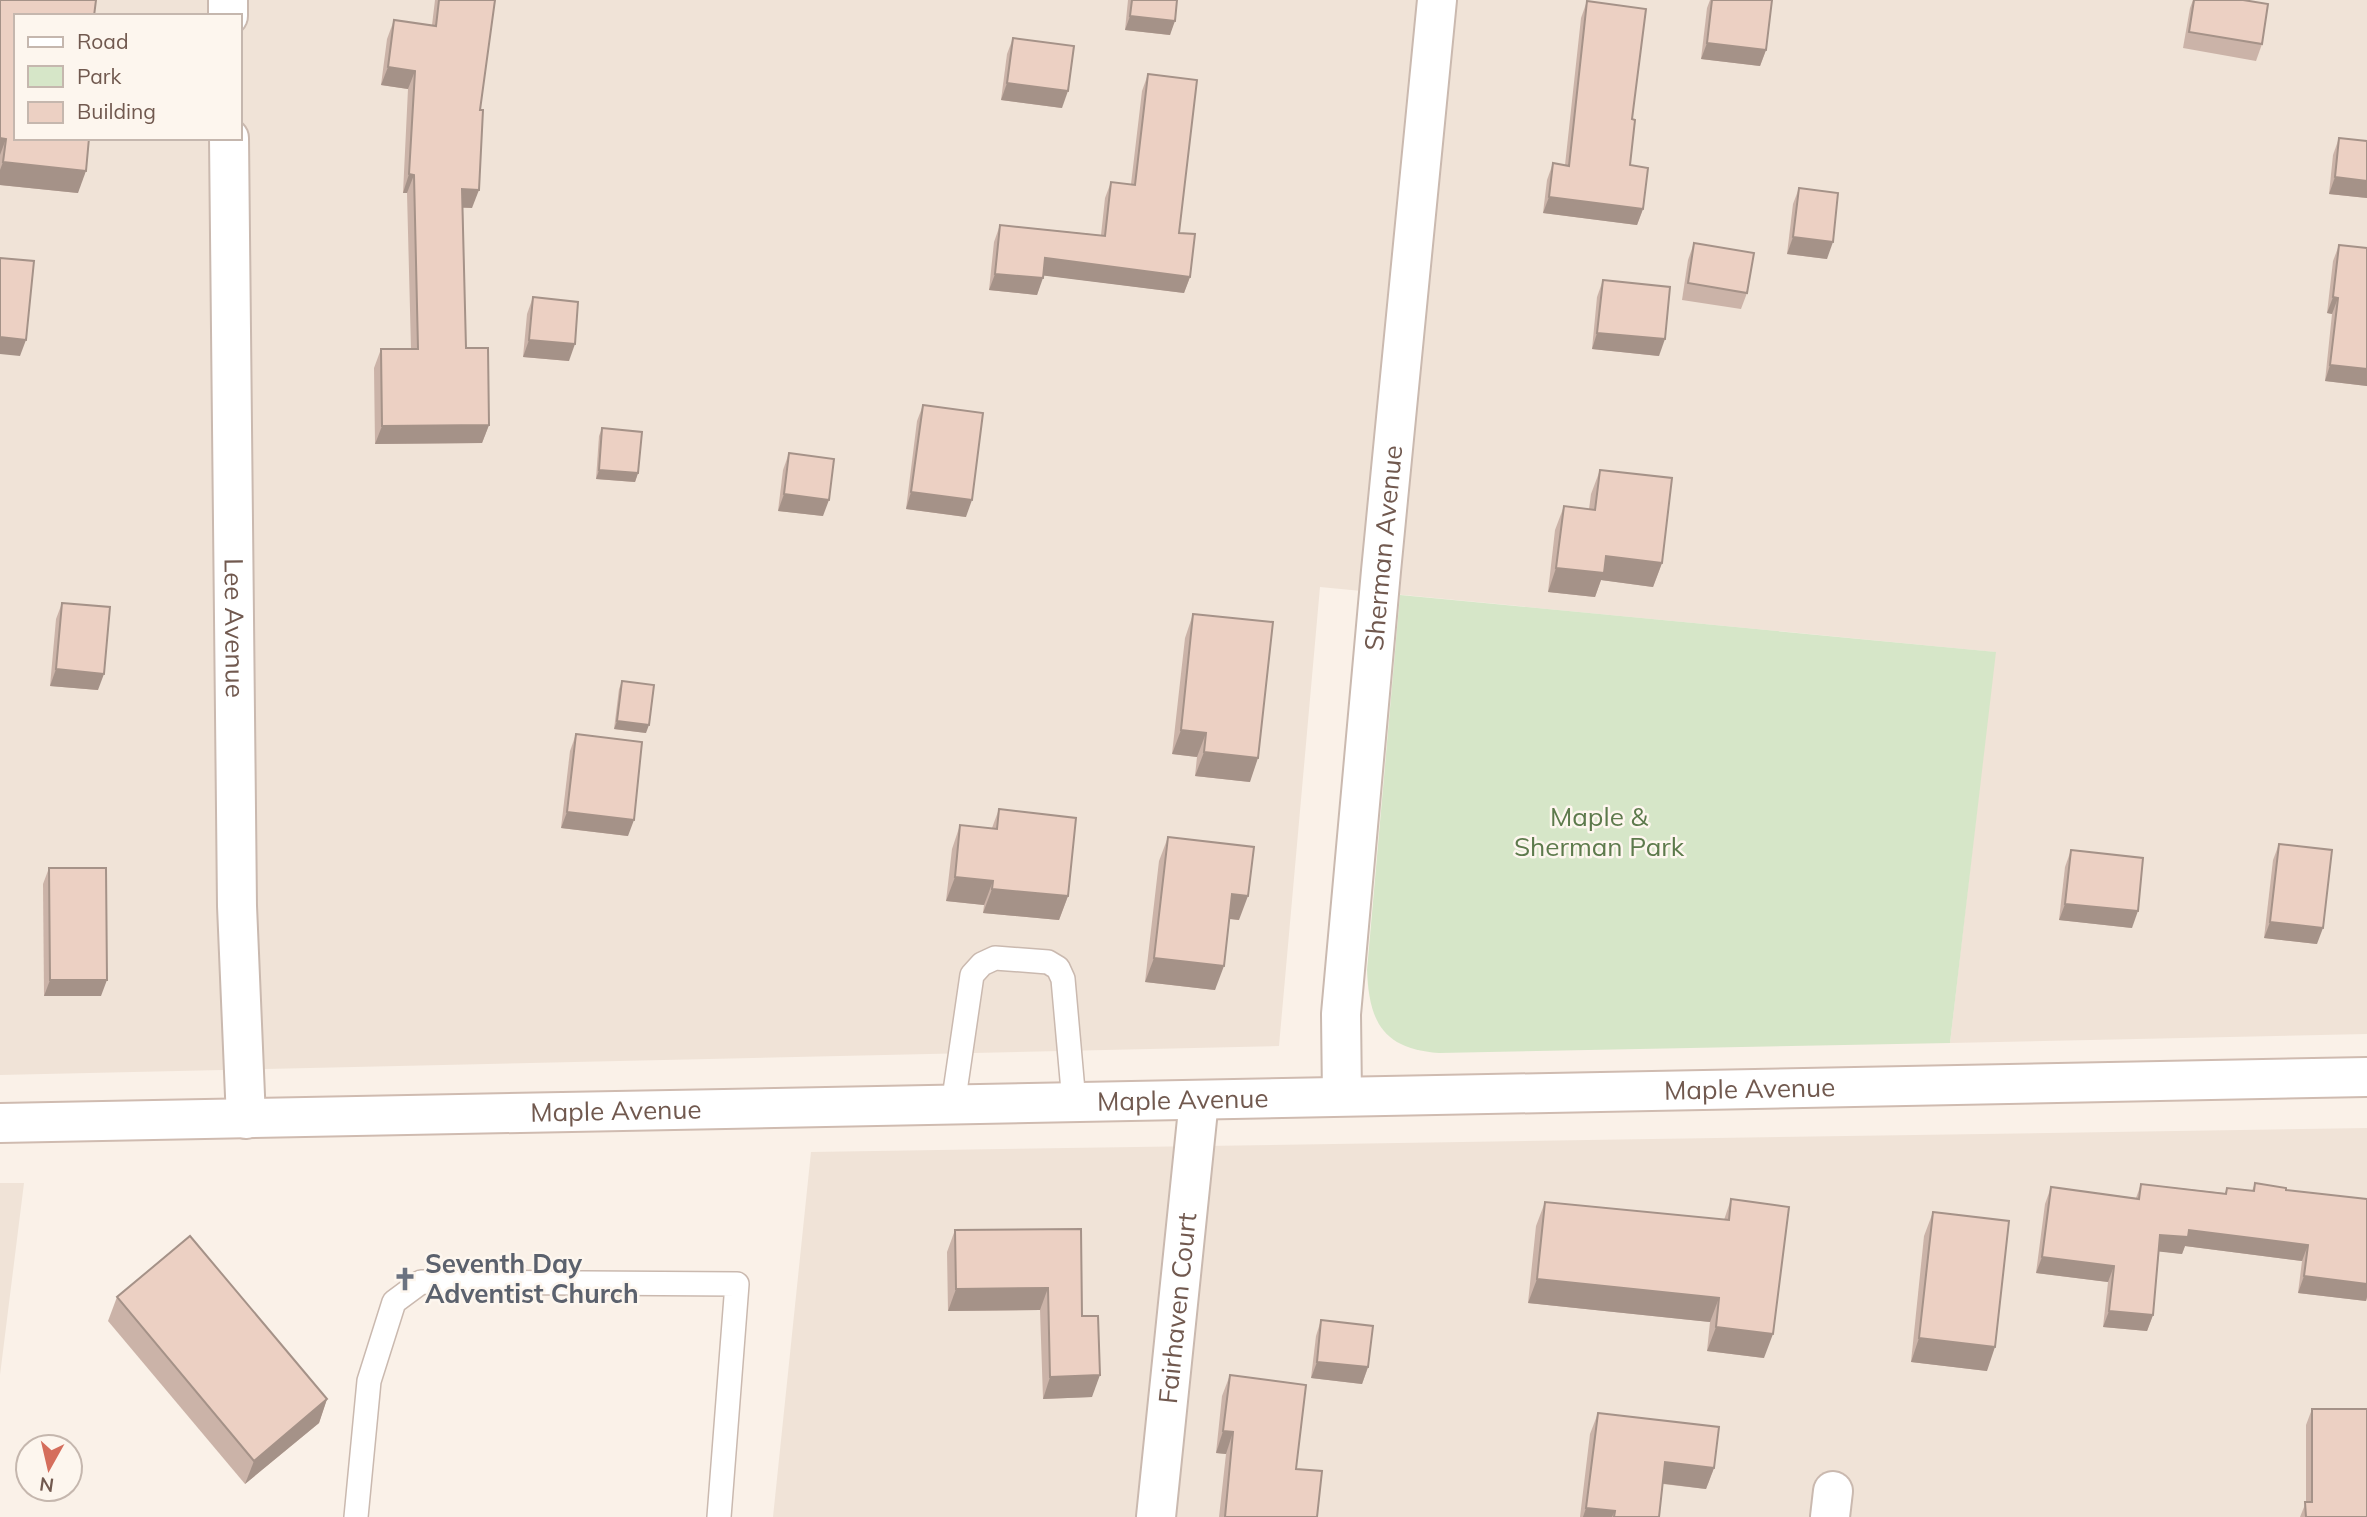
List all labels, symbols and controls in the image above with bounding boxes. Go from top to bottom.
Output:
legend [14,14,242,140]
text: Road [77,28,128,54]
text: Park [77,63,121,89]
text: Building [77,98,156,124]
street label: Sherman Avenue [1357,444,1409,652]
street label: Lee Avenue [217,558,252,698]
park label: Maple & Sherman Park [1514,800,1685,863]
street label: Maple Avenue [1664,1070,1836,1107]
street label: Maple Avenue [1097,1081,1269,1118]
street label: Maple Avenue [530,1092,702,1129]
street label: Fairhaven Court [1151,1211,1203,1405]
place label: Seventh Day Adventist Church [425,1247,639,1310]
church icon: Seventh Day Adventist Church [391,1265,419,1293]
north arrow [14,1433,84,1503]
text: N [38,1472,55,1498]

